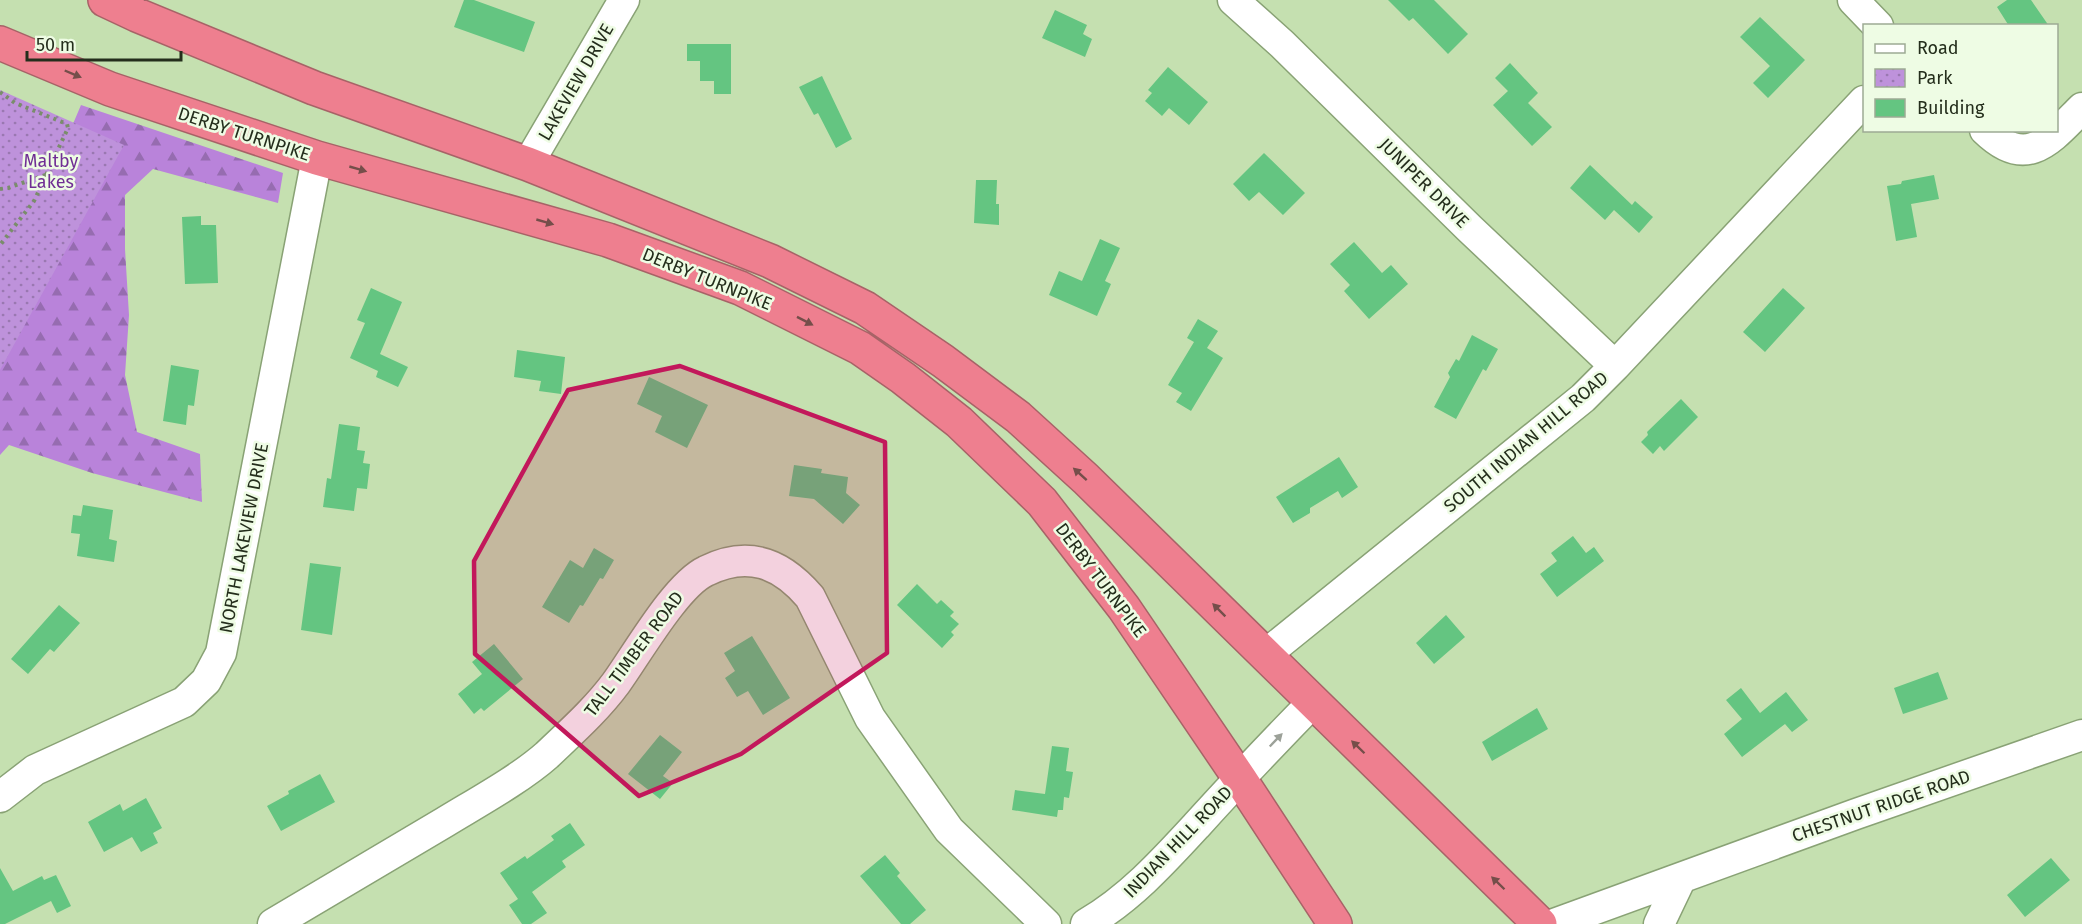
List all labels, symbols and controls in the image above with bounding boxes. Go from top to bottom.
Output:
street label: LAKEVIEW DRIVE [534,20,618,144]
scale bar [27,24,182,62]
legend [1863,24,2058,132]
text: 50 m [36,34,75,56]
text: Road [1917,37,1959,59]
text: Park [1917,67,1953,89]
one-way arrow [65,69,83,79]
text: Building [1917,97,1985,119]
street label: DERBY TURNPIKE [175,102,313,166]
street label: JUNIPER DRIVE [1374,133,1474,233]
park label: Maltby Lakes [24,150,79,193]
one-way arrow [349,165,367,174]
one-way arrow [536,218,554,227]
street label: DERBY TURNPIKE [639,243,775,315]
one-way arrow [797,316,814,326]
street label: SOUTH INDIAN HILL ROAD [1439,367,1613,517]
street label: NORTH LAKEVIEW DRIVE [215,441,273,635]
one-way arrow [1073,467,1087,481]
street label: DERBY TURNPIKE [1051,518,1151,642]
street label: TALL TIMBER ROAD [580,587,688,721]
one-way arrow [1213,604,1227,618]
one-way arrow [1268,733,1282,747]
one-way arrow [1352,740,1366,754]
street label: CHESTNUT RIDGE ROAD [1789,765,1973,847]
street label: INDIAN HILL ROAD [1119,781,1237,903]
one-way arrow [1490,876,1505,890]

